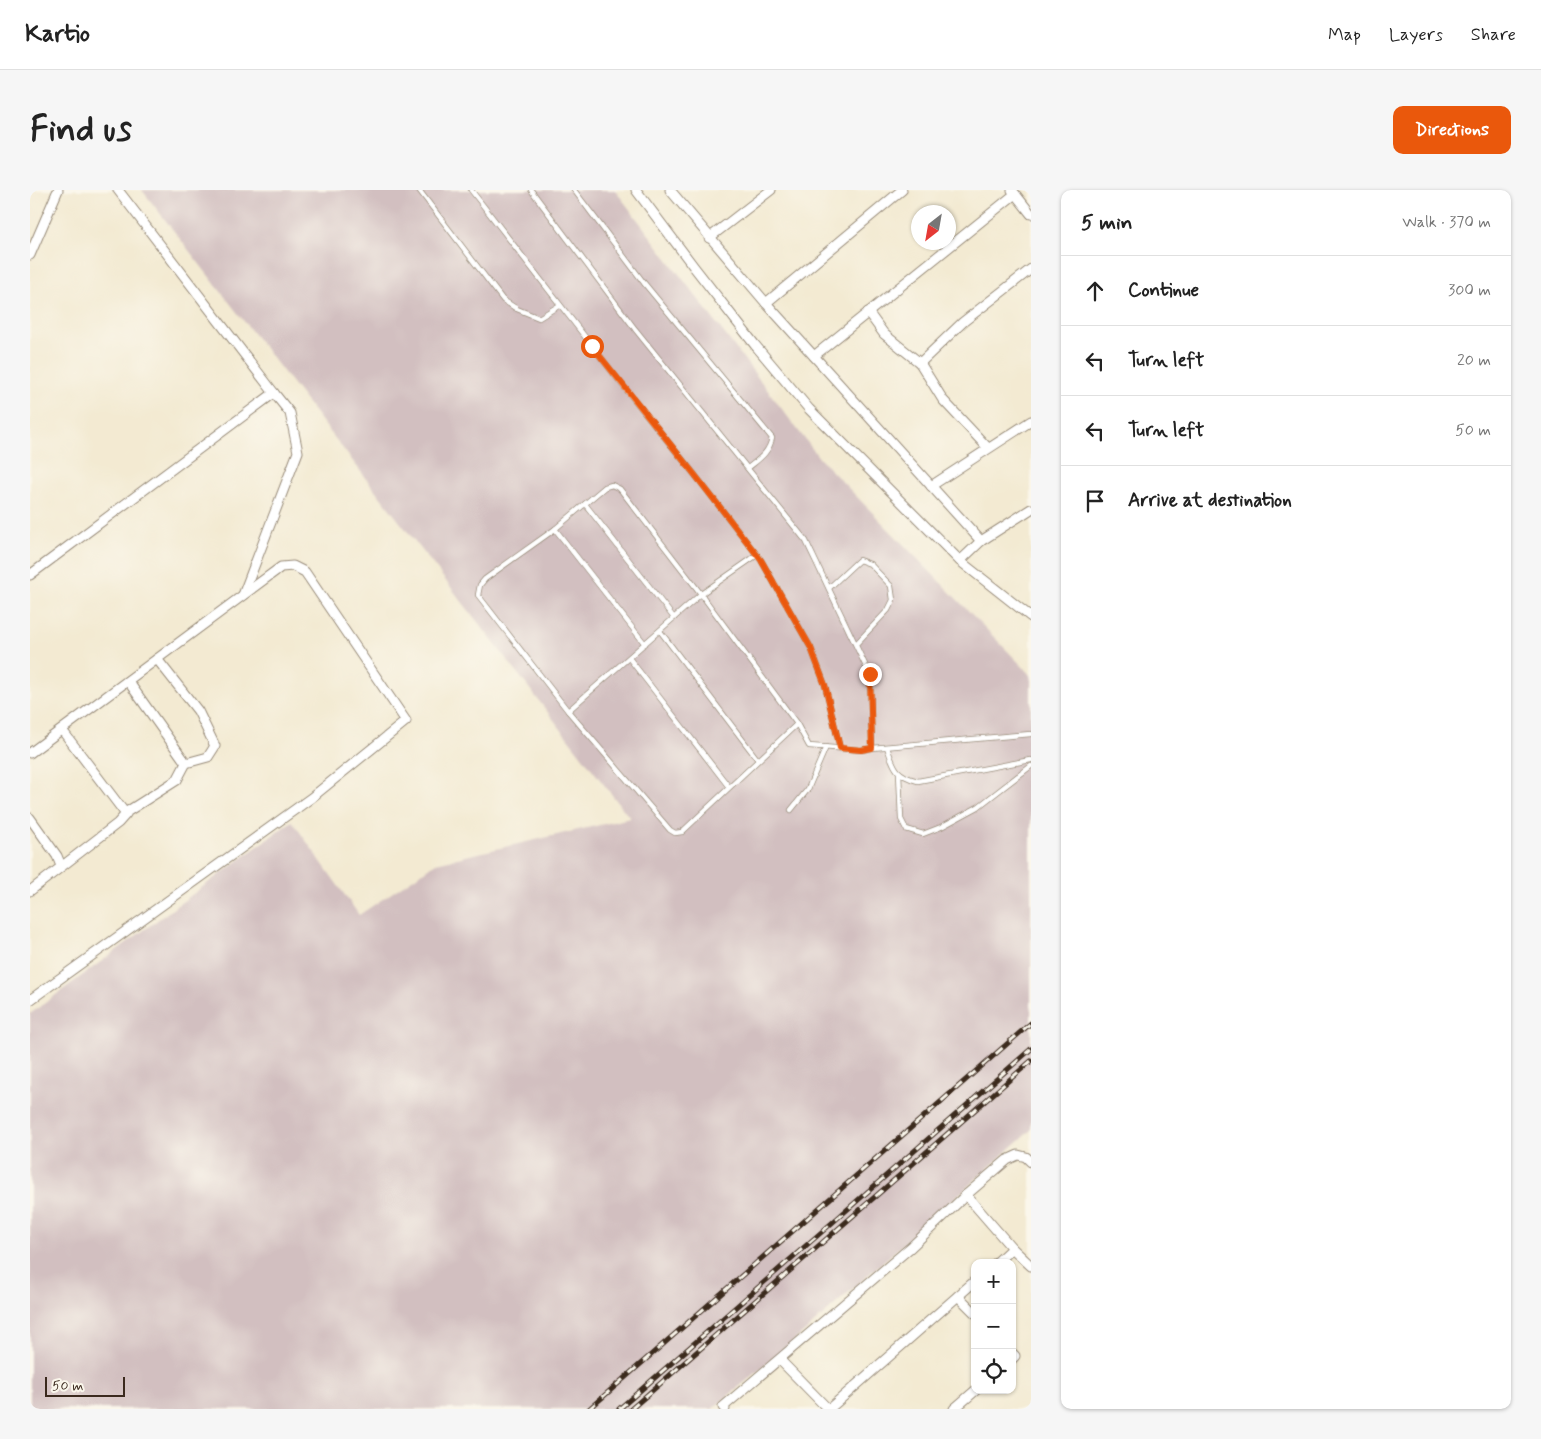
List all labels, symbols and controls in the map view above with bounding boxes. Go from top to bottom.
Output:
text: Kartio [25,19,90,50]
text: Map [1328,23,1361,47]
text: Layers [1389,23,1443,47]
text: Share [1471,23,1516,47]
button: Directions [1393,106,1511,154]
text: Find us [30,107,132,153]
north arrow [911,205,956,250]
text: 5 min [1081,209,1133,237]
text: Walk · 370 m [1402,212,1491,233]
icon: ahead [1081,277,1109,305]
text: Continue [1128,278,1199,303]
text: 300 m [1448,280,1491,301]
route start [581,335,604,358]
icon: left [1081,347,1109,375]
text: Turn left [1128,348,1204,373]
text: 20 m [1457,350,1491,371]
icon: left [1081,417,1109,445]
text: Turn left [1128,418,1204,443]
text: 50 m [1455,420,1491,441]
icon: arrive [1081,487,1109,515]
text: Arrive at destination [1128,488,1292,513]
route end [859,663,882,686]
map controls [971,1259,1016,1394]
button: + [971,1259,1016,1304]
button: − [971,1304,1016,1349]
button: locate [971,1349,1016,1394]
scale bar [45,1374,125,1397]
text: 50 m [52,1377,83,1395]

